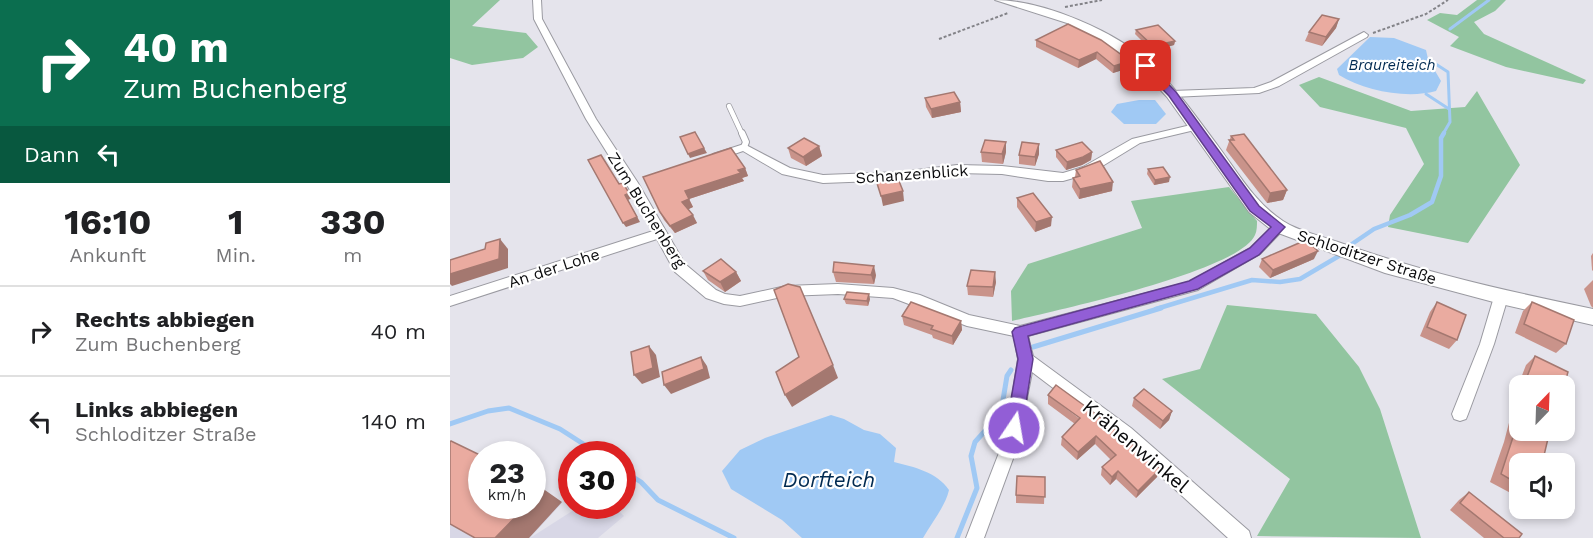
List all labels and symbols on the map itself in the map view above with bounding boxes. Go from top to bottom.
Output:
pin [1120,40,1171,91]
water label: Braureiteich [1348,56,1436,74]
street label: Zum Buchenberg [604,149,690,272]
street label: Schanzenblick [855,161,969,187]
street label: Schloditzer Straße [1295,226,1439,288]
street label: An der Lohe [506,244,602,292]
north arrow [1509,375,1575,441]
street label: Krähenwinkel [1078,395,1194,497]
position arrow [982,396,1046,460]
speed limit sign: 30 [558,441,636,519]
water label: Dorfteich [783,467,875,492]

